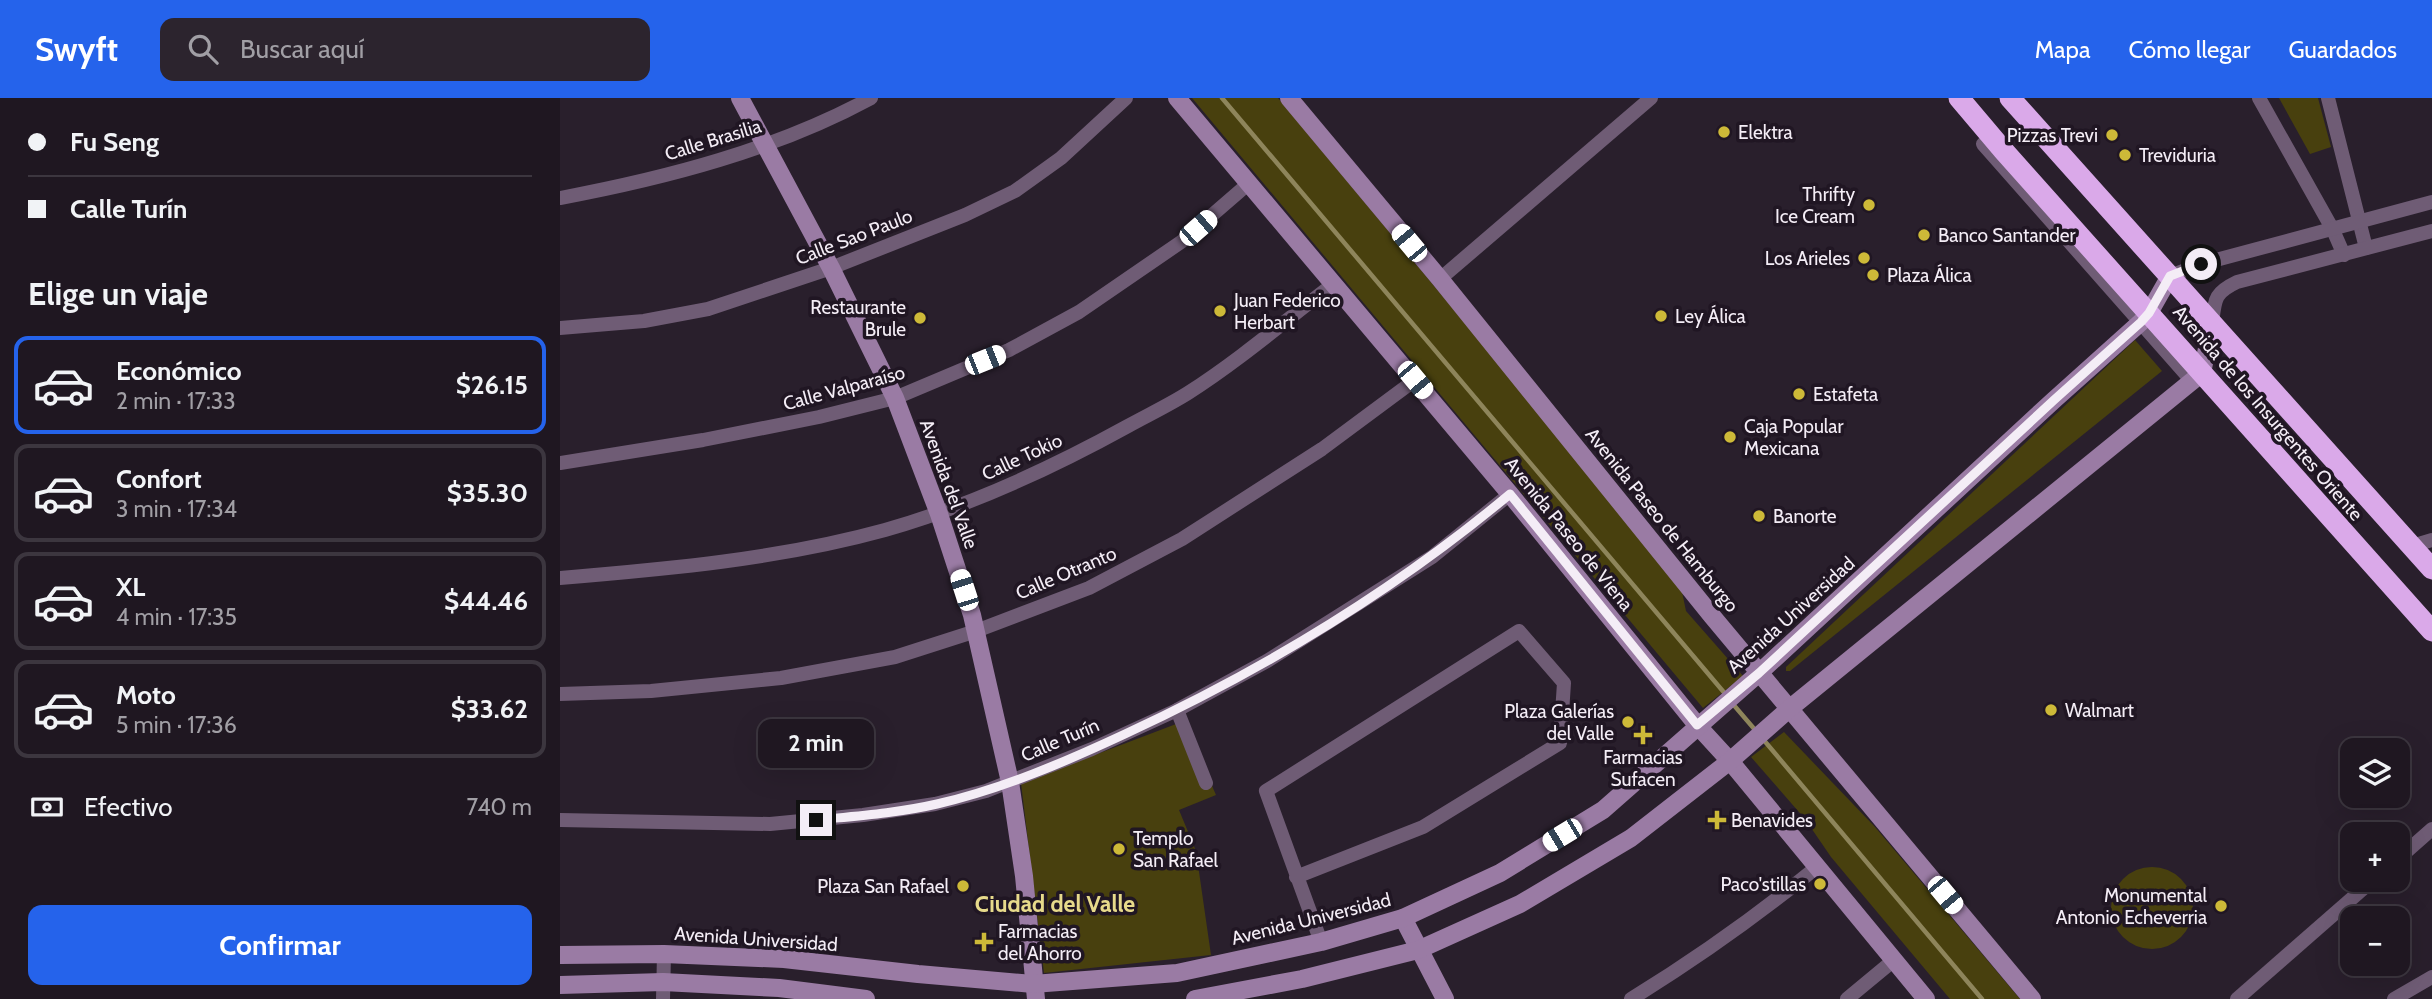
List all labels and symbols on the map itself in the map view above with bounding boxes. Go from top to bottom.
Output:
street label: Calle Brasilia [662,114,764,166]
place label: Elektra [1738,121,1793,144]
marker: Elektra [1716,124,1732,140]
place label: Pizzas Trevi [2007,124,2098,147]
marker: Pizzas Trevi [2104,127,2120,143]
place label: Treviduria [2139,144,2216,167]
marker: Treviduria [2117,147,2133,163]
place label: Thrifty Ice Cream [1775,183,1855,228]
marker: Thrifty Ice Cream [1861,197,1877,213]
street label: Calle Sao Paulo [792,204,916,270]
car [1176,206,1221,250]
car [1388,220,1431,266]
place label: Banco Santander [1938,224,2075,247]
marker: Banco Santander [1916,227,1932,243]
place label: Los Arieles [1765,247,1850,270]
route start [2185,248,2217,280]
marker: Los Arieles [1856,250,1872,266]
place label: Plaza Álica [1887,263,1972,287]
marker: Plaza Álica [1865,267,1881,283]
place label: Juan Federico Herbart [1233,289,1341,334]
place label: Restaurante Brule [810,296,906,341]
street label: Avenida de los Insurgentes Oriente [2168,301,2368,526]
marker: Juan Federico Herbart [1212,303,1228,319]
place label: Ley Álica [1675,304,1746,328]
marker: Ley Álica [1653,308,1669,324]
marker: Restaurante Brule [912,310,928,326]
car [962,342,1009,378]
car [1394,357,1437,403]
street label: Calle Valparaíso [781,361,907,415]
place label: Estafeta [1813,383,1878,406]
marker: Estafeta [1791,386,1807,402]
place label: Caja Popular Mexicana [1744,415,1843,460]
street label: Avenida del Valle [915,416,983,552]
street label: Avenida Paseo de Hamburgo [1581,423,1743,617]
street label: Calle Tokio [978,428,1066,486]
marker: Caja Popular Mexicana [1722,429,1738,445]
street label: Avenida Paseo de Viena [1500,453,1638,615]
place label: Banorte [1773,505,1837,528]
marker: Banorte [1751,508,1767,524]
street label: Calle Otranto [1012,542,1120,604]
street label: Avenida Universidad [1722,552,1860,678]
car [948,567,981,613]
place label: Walmart [2065,699,2135,722]
place label: Plaza Galerías del Valle [1504,700,1614,745]
marker: Walmart [2043,702,2059,718]
street label: Calle Turín [1017,713,1103,767]
marker: Plaza Galerías del Valle [1620,714,1636,730]
callout: 2 min [758,718,874,768]
marker: Farmacias Sufacen [1635,727,1651,743]
place label: Farmacias Sufacen [1603,746,1683,791]
route end [800,804,832,836]
place label: Benavides [1731,809,1813,832]
marker: Benavides [1709,812,1725,828]
car [1539,815,1586,855]
place label: Templo San Rafael [1133,827,1219,872]
marker: Templo San Rafael [1111,841,1127,857]
car [1924,872,1967,918]
place label: Paco'stillas [1720,873,1806,896]
place label: Plaza San Rafael [817,875,950,898]
marker: Paco'stillas [1812,876,1828,892]
marker: Plaza San Rafael [955,878,971,894]
place label: Monumental Antonio Echeverria [2056,884,2208,929]
street label: Avenida Universidad [1229,888,1393,950]
district label: Ciudad del Valle [975,890,1135,918]
marker: Monumental Antonio Echeverria [2213,898,2229,914]
place label: Farmacias del Ahorro [998,920,1082,965]
street label: Avenida Universidad [674,922,838,956]
marker: Farmacias del Ahorro [976,934,992,950]

